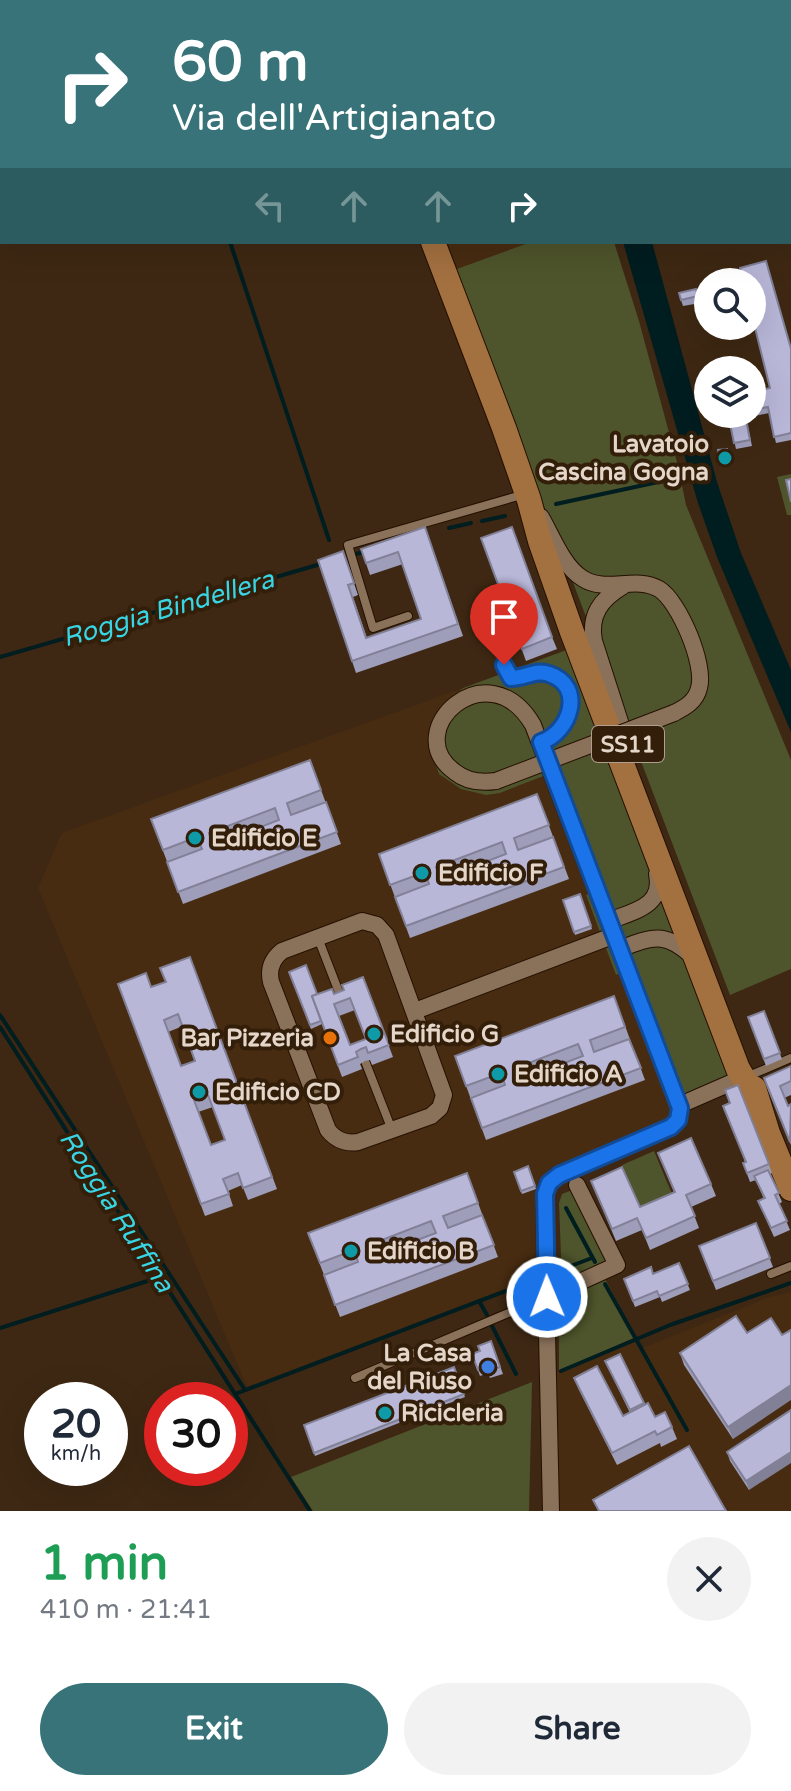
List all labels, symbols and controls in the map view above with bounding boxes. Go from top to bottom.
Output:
text: 60 m [172,29,308,96]
icon: right [40,32,144,136]
text: Via dell'Artigianato [172,97,496,140]
icon: left [248,184,292,228]
icon: ahead [332,184,376,228]
icon: ahead [416,184,460,228]
icon: right [500,184,544,228]
map controls [694,268,766,428]
button: search [694,268,766,340]
button: layers [694,356,766,428]
place label: Lavatoio Cascina Gogna [538,430,709,487]
marker: Lavatoio Cascina Gogna [716,449,734,467]
water label: Roggia Bindellera [59,563,279,653]
pin [470,583,538,665]
icon: arrive [482,595,526,639]
road number: SS11 [592,726,664,762]
place label: Edificio E [211,824,317,853]
marker: Edificio E [186,829,204,847]
place label: Edificio F [438,859,544,888]
marker: Edificio F [413,864,431,882]
place label: Edificio G [390,1020,499,1049]
place label: Bar Pizzeria [180,1024,314,1053]
marker: Edificio G [365,1025,383,1043]
marker: Bar Pizzeria [321,1029,339,1047]
place label: Edificio A [514,1060,623,1089]
marker: Edificio A [489,1065,507,1083]
place label: Edificio CD [215,1078,341,1107]
marker: Edificio CD [190,1083,208,1101]
water label: Roggia Ruffina [53,1125,181,1299]
place label: Edificio B [367,1237,475,1266]
marker: Edificio B [342,1242,360,1260]
position arrow [505,1255,589,1339]
place label: La Casa del Riuso [367,1339,472,1396]
marker: La Casa del Riuso [479,1358,497,1376]
speed limit sign: 30 [144,1382,248,1486]
place label: Ricicleria [401,1399,504,1428]
text: 20 [51,1400,101,1448]
marker: Ricicleria [376,1404,394,1422]
text: km/h [51,1442,101,1466]
text: 1 min [40,1535,168,1593]
button: close [667,1537,751,1621]
text: 410 m · 21:41 [40,1594,212,1625]
button: Exit [40,1683,388,1775]
button: Share [404,1683,751,1775]

